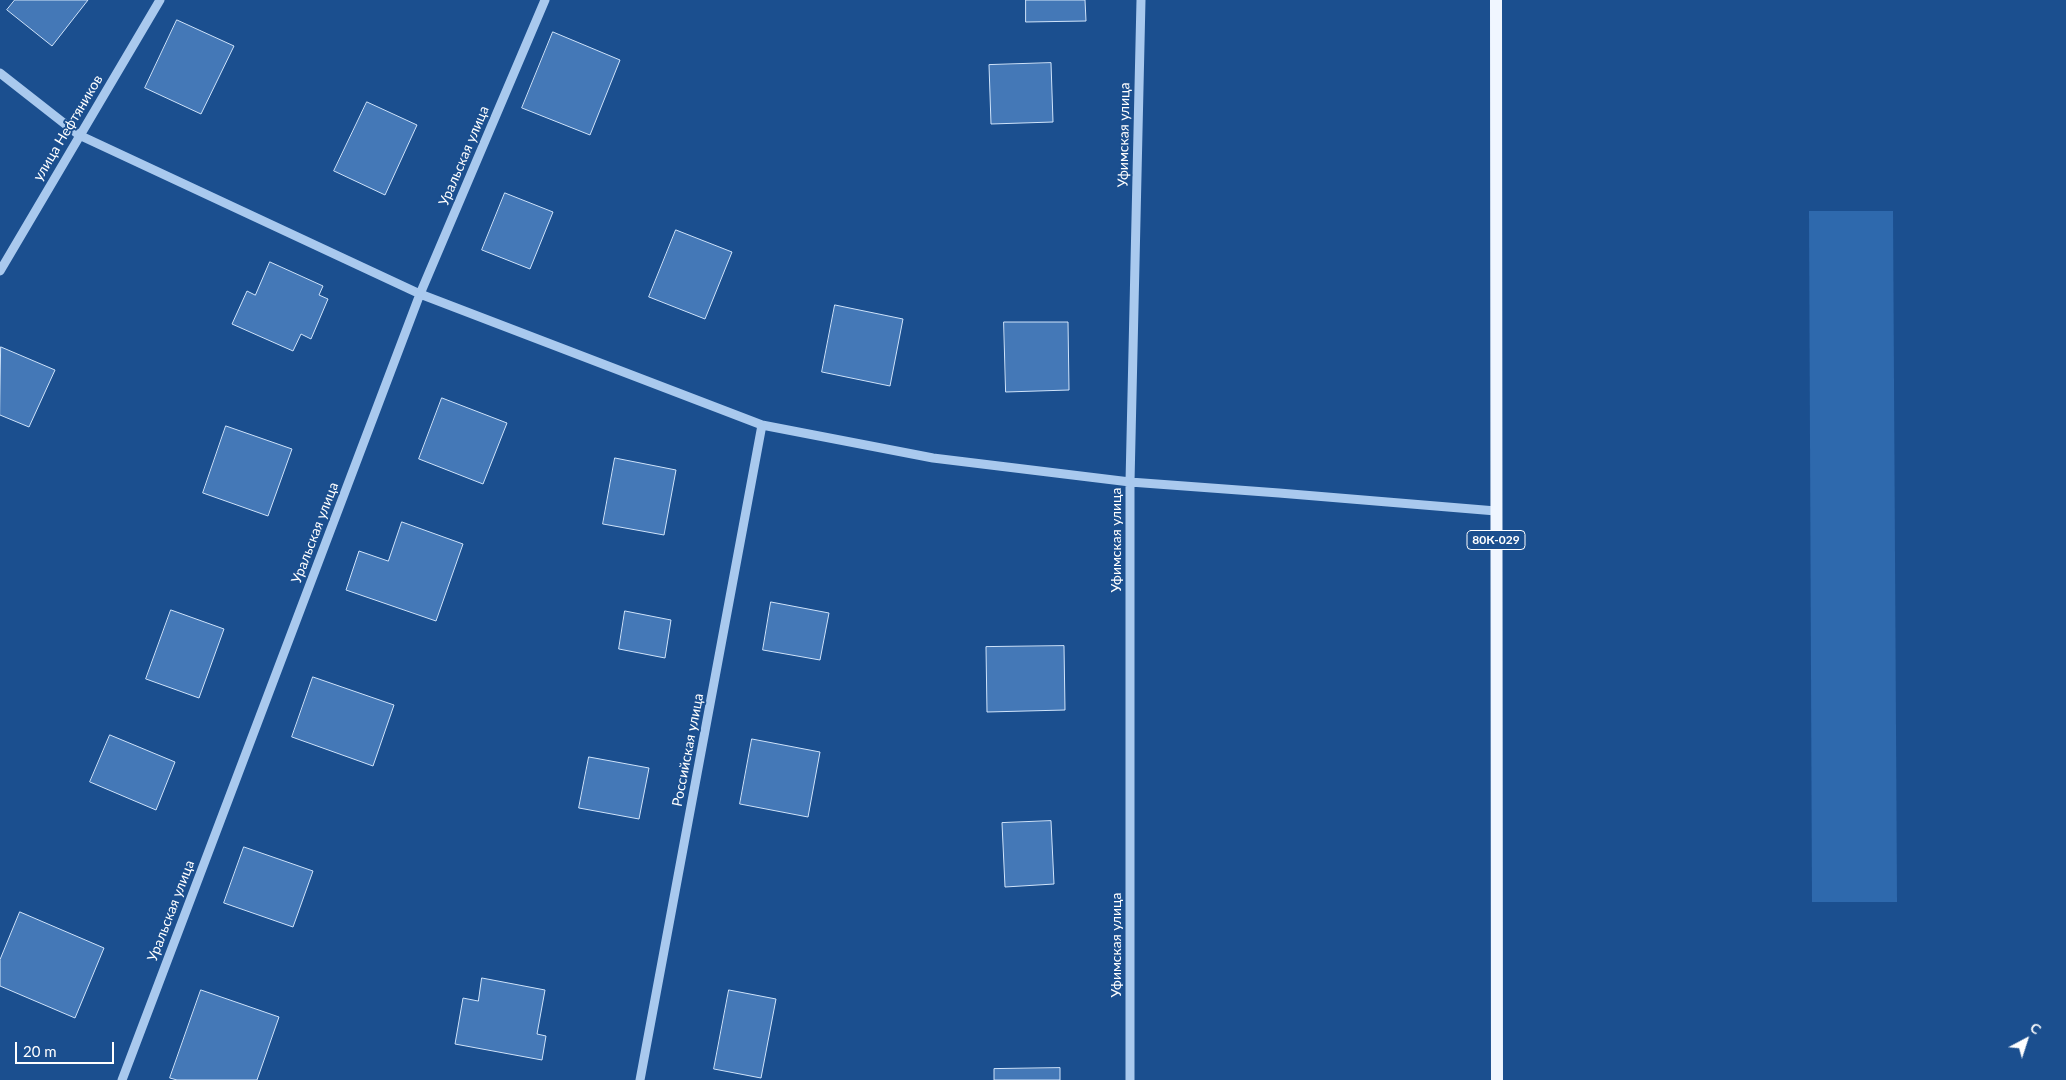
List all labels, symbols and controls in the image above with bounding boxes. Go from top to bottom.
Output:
street label: улица Нефтяников [30,72,106,184]
street label: Уфимская улица [1115,82,1133,188]
street label: Уральская улица [435,103,493,209]
street label: Уральская улица [288,480,342,586]
street label: Уфимская улица [1108,488,1124,592]
road number: 80К-029 [1467,530,1525,550]
street label: Российская улица [669,692,707,808]
street label: Уральская улица [144,858,198,964]
street label: Уфимская улица [1108,893,1124,997]
north arrow [2001,1015,2051,1065]
text: С [2027,1019,2045,1038]
scale bar [18,1032,116,1064]
text: 20 m [23,1042,57,1060]

